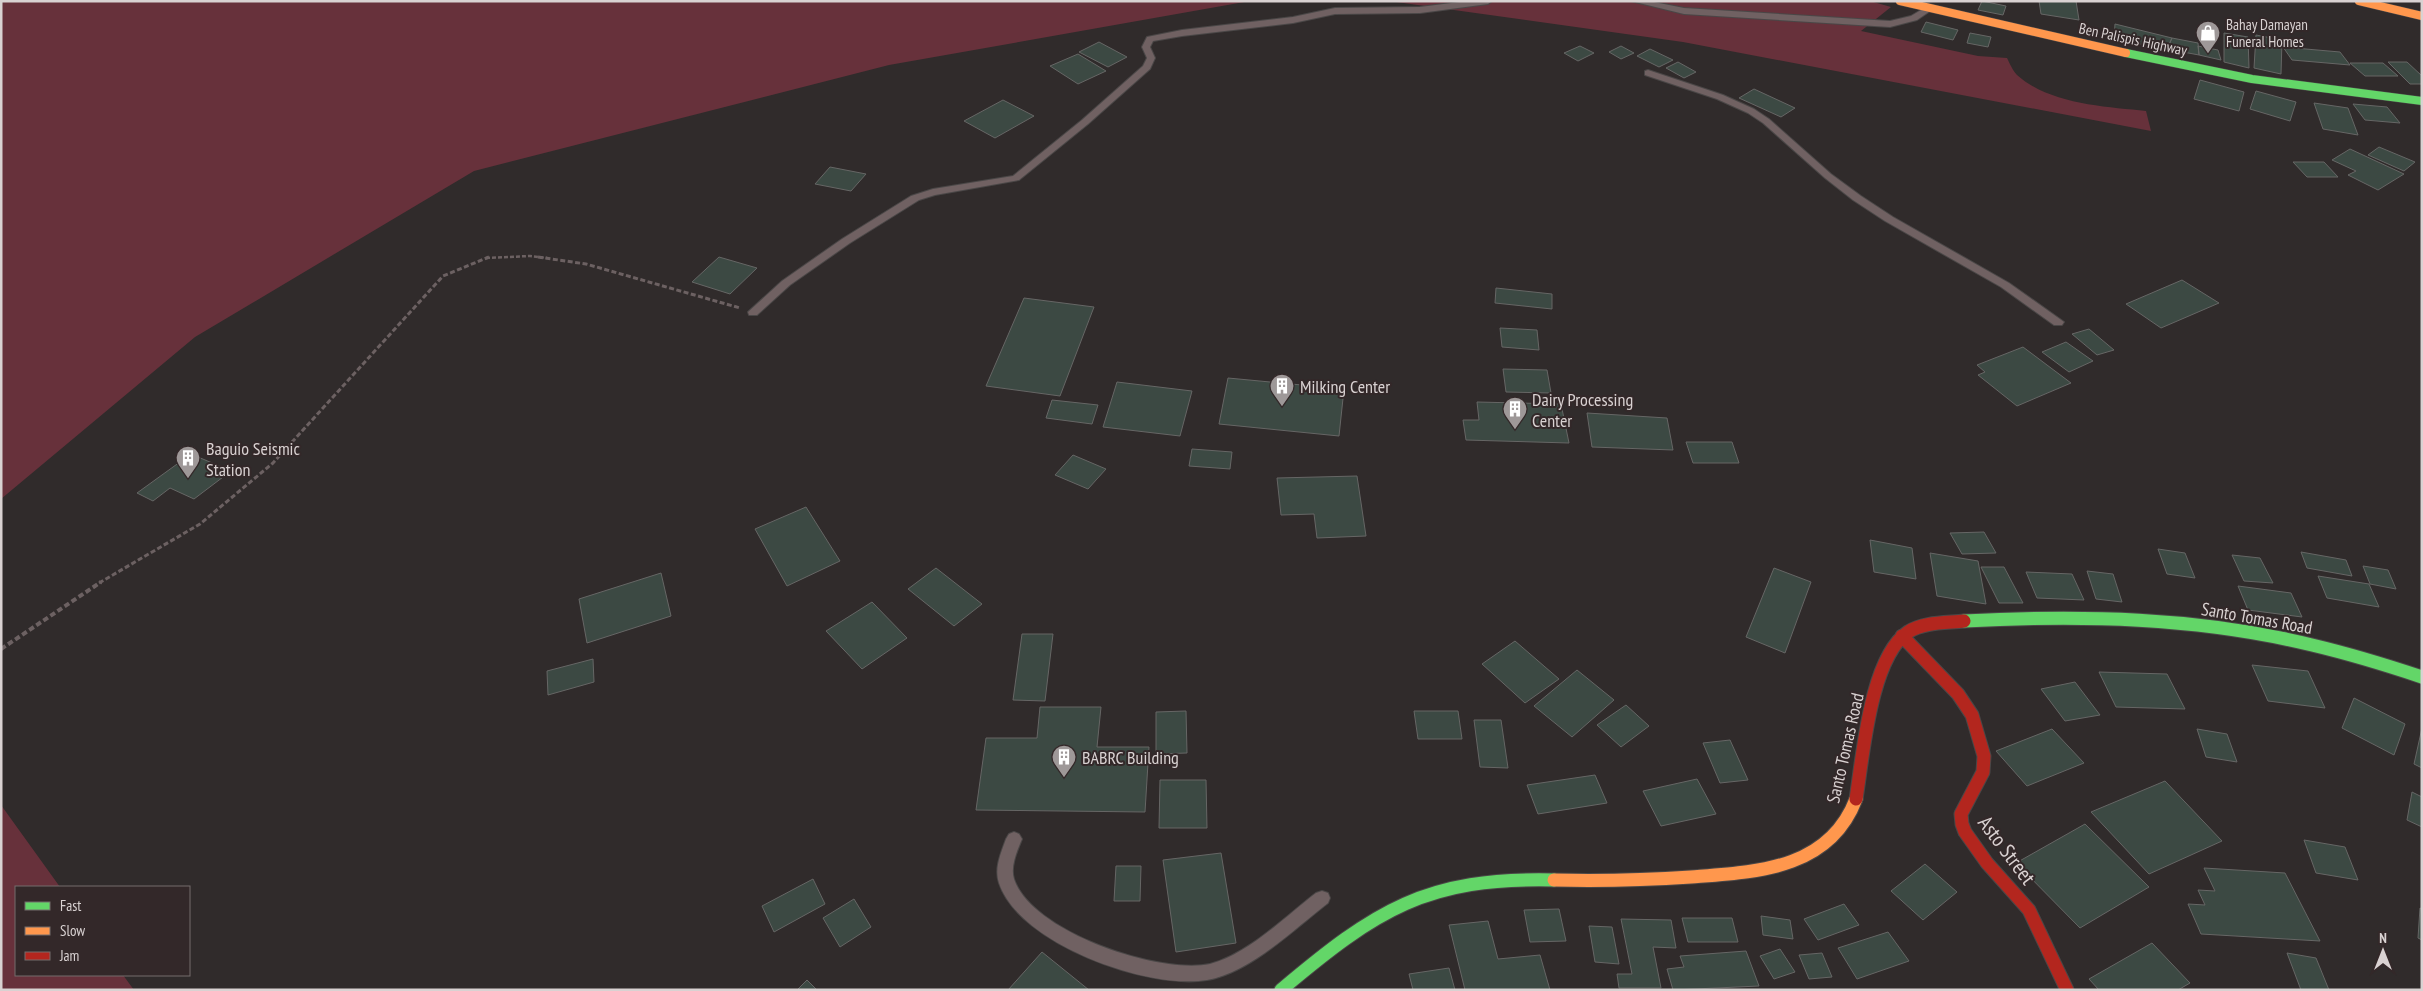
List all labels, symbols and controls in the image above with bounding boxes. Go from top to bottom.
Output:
place label: Bahay Damayan Funeral Homes [2226,15,2308,51]
street label: Ben Palispis Highway [2077,18,2189,60]
shop icon: Bahay Damayan Funeral Homes [2195,20,2221,54]
building icon: Milking Center [1269,373,1295,407]
place label: Milking Center [1300,375,1390,398]
place label: Dairy Processing Center [1532,388,1633,432]
building icon: Dairy Processing Center [1502,396,1528,430]
place label: Baguio Seismic Station [206,437,301,481]
building icon: Baguio Seismic Station [175,445,201,479]
street label: Santo Tomas Road [2200,597,2314,639]
street label: Santo Tomas Road [1821,691,1869,805]
building icon: BABRC Building [1051,744,1077,778]
place label: BABRC Building [1082,746,1179,769]
street label: Asto Street [1972,810,2042,890]
legend [15,886,190,976]
text: Fast [60,896,81,915]
text: Slow [60,921,85,940]
north arrow [2358,926,2408,976]
text: N [2379,929,2387,947]
text: Jam [59,946,79,965]

